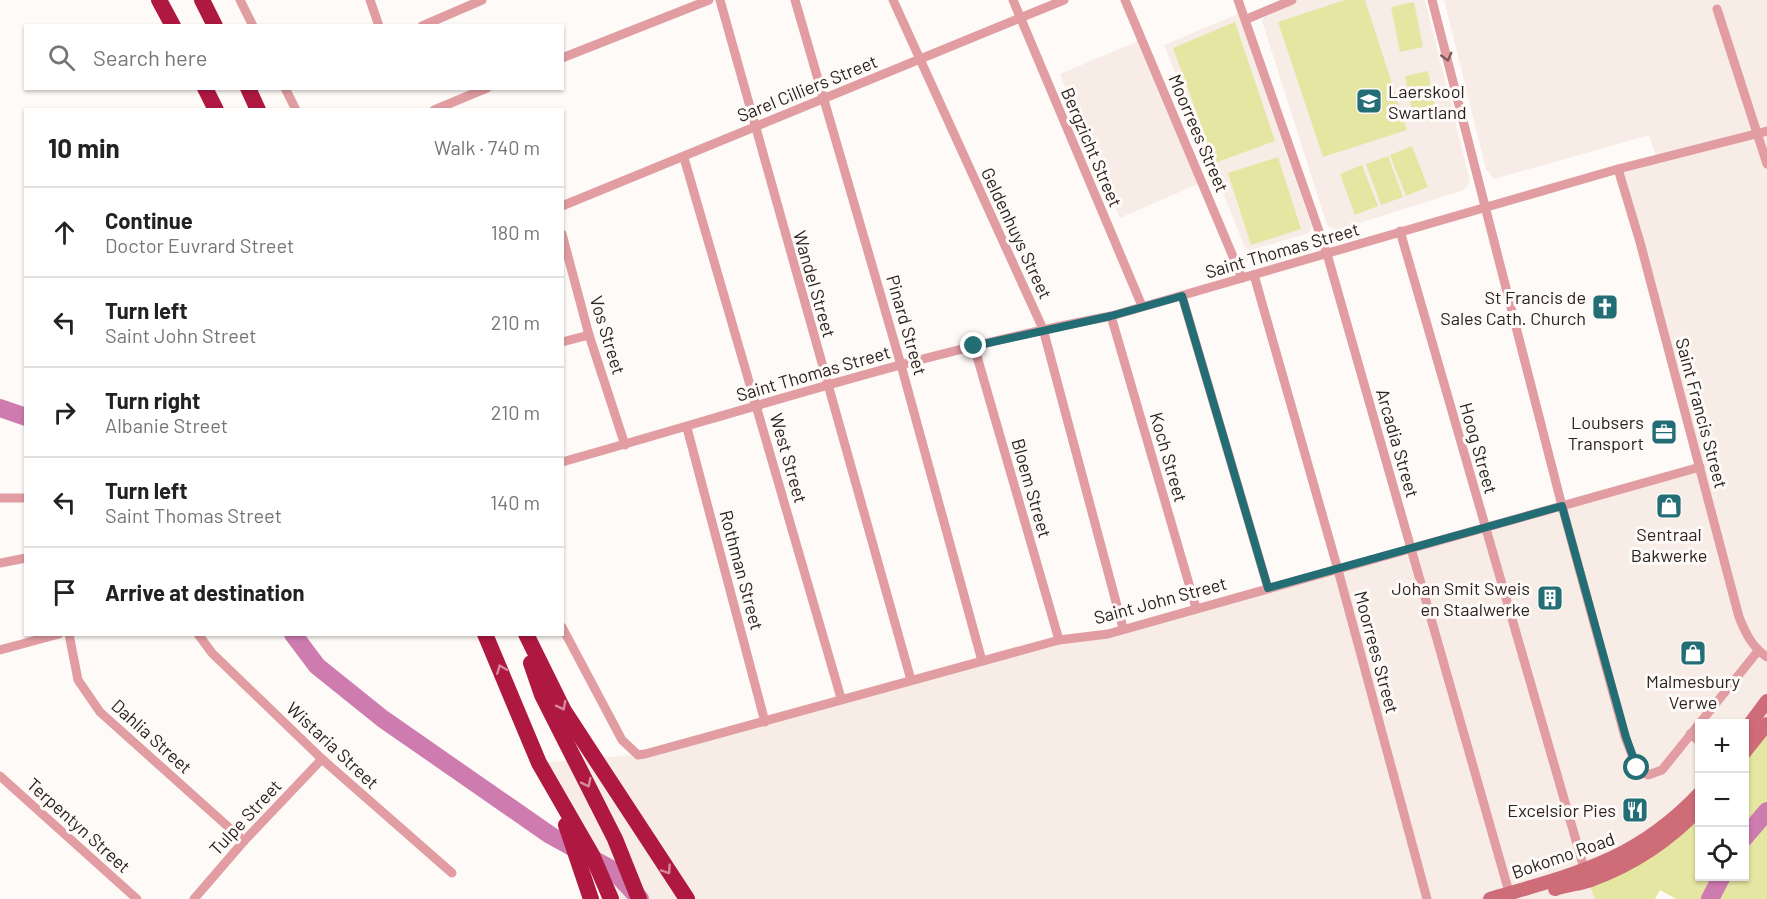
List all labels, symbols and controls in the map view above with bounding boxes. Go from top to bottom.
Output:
search box [24,24,564,90]
icon: search [45,41,78,74]
text: Search here [93,44,207,70]
street label: Sarel Cilliers Street [734,50,880,126]
one-way arrow [1440,51,1453,61]
street label: Moorrees Street [1164,71,1234,195]
place label: Laerskool Swartland [1388,80,1467,123]
street label: Bergzicht Street [1057,84,1127,210]
school or university icon: Laerskool Swartland [1354,86,1384,116]
text: 10 min [48,132,120,163]
text: Walk · 740 m [434,135,540,159]
street label: Geldenhuys Street [977,164,1057,302]
text: Continue [105,207,193,233]
icon: ahead [48,216,81,249]
street label: Saint Thomas Street [1202,217,1362,283]
text: 180 m [491,220,540,244]
street label: Wandel Street [789,228,841,340]
text: Doctor Euvrard Street [105,233,294,257]
street label: Pinard Street [882,272,932,378]
place label: St Francis de Sales Cath. Church [1440,286,1586,329]
church icon: St Francis de Sales Cath. Church [1590,292,1620,322]
street label: Vos Street [586,293,630,377]
text: Turn left [105,297,188,323]
icon: left [48,306,81,339]
text: 210 m [491,310,540,334]
text: Saint John Street [105,323,257,347]
route end [960,332,986,358]
street label: Saint Francis Street [1671,335,1733,491]
street label: Saint Thomas Street [733,340,893,406]
street label: Arcadia Street [1372,386,1424,500]
text: Turn right [105,387,200,413]
icon: right [48,396,81,429]
text: 210 m [491,400,540,424]
street label: Hoog Street [1456,400,1502,496]
street label: Koch Street [1146,410,1192,504]
street label: West Street [766,411,812,505]
place label: Loubsers Transport [1568,411,1644,454]
text: Albanie Street [105,413,228,437]
office icon: Loubsers Transport [1649,417,1679,447]
street label: Bloem Street [1007,436,1057,540]
text: Turn left [105,477,188,503]
icon: left [48,486,81,519]
text: 140 m [490,490,540,514]
shop icon: Sentraal Bakwerke [1654,491,1684,521]
text: Saint Thomas Street [105,503,282,527]
street label: Rothman Street [715,508,769,632]
place label: Sentraal Bakwerke [1631,523,1707,566]
street label: Saint John Street [1091,572,1229,628]
icon: arrive [48,576,81,609]
place label: Johan Smit Sweis en Staalwerke [1391,577,1530,620]
text: Arrive at destination [105,579,304,605]
building icon: Johan Smit Sweis en Staalwerke [1535,583,1565,613]
street label: Moorrees Street [1350,588,1404,716]
shop icon: Malmesbury Verwe [1678,638,1708,668]
one-way arrow [496,665,508,676]
place label: Malmesbury Verwe [1646,670,1740,713]
street label: Dahlia Street [107,694,197,778]
street label: Wistaria Street [282,697,384,793]
one-way arrow [555,699,566,710]
map controls [1695,719,1749,881]
button: + [1695,719,1749,773]
route start [1623,754,1649,780]
street label: Terpentyn Street [23,773,135,877]
button: − [1695,773,1749,827]
street label: Tulpe Street [204,775,286,859]
one-way arrow [580,777,591,788]
restaurant icon: Excelsior Pies [1620,795,1650,825]
place label: Excelsior Pies [1507,799,1616,821]
street label: Bokomo Road [1509,827,1617,883]
button: locate [1695,827,1749,881]
one-way arrow [660,863,671,874]

